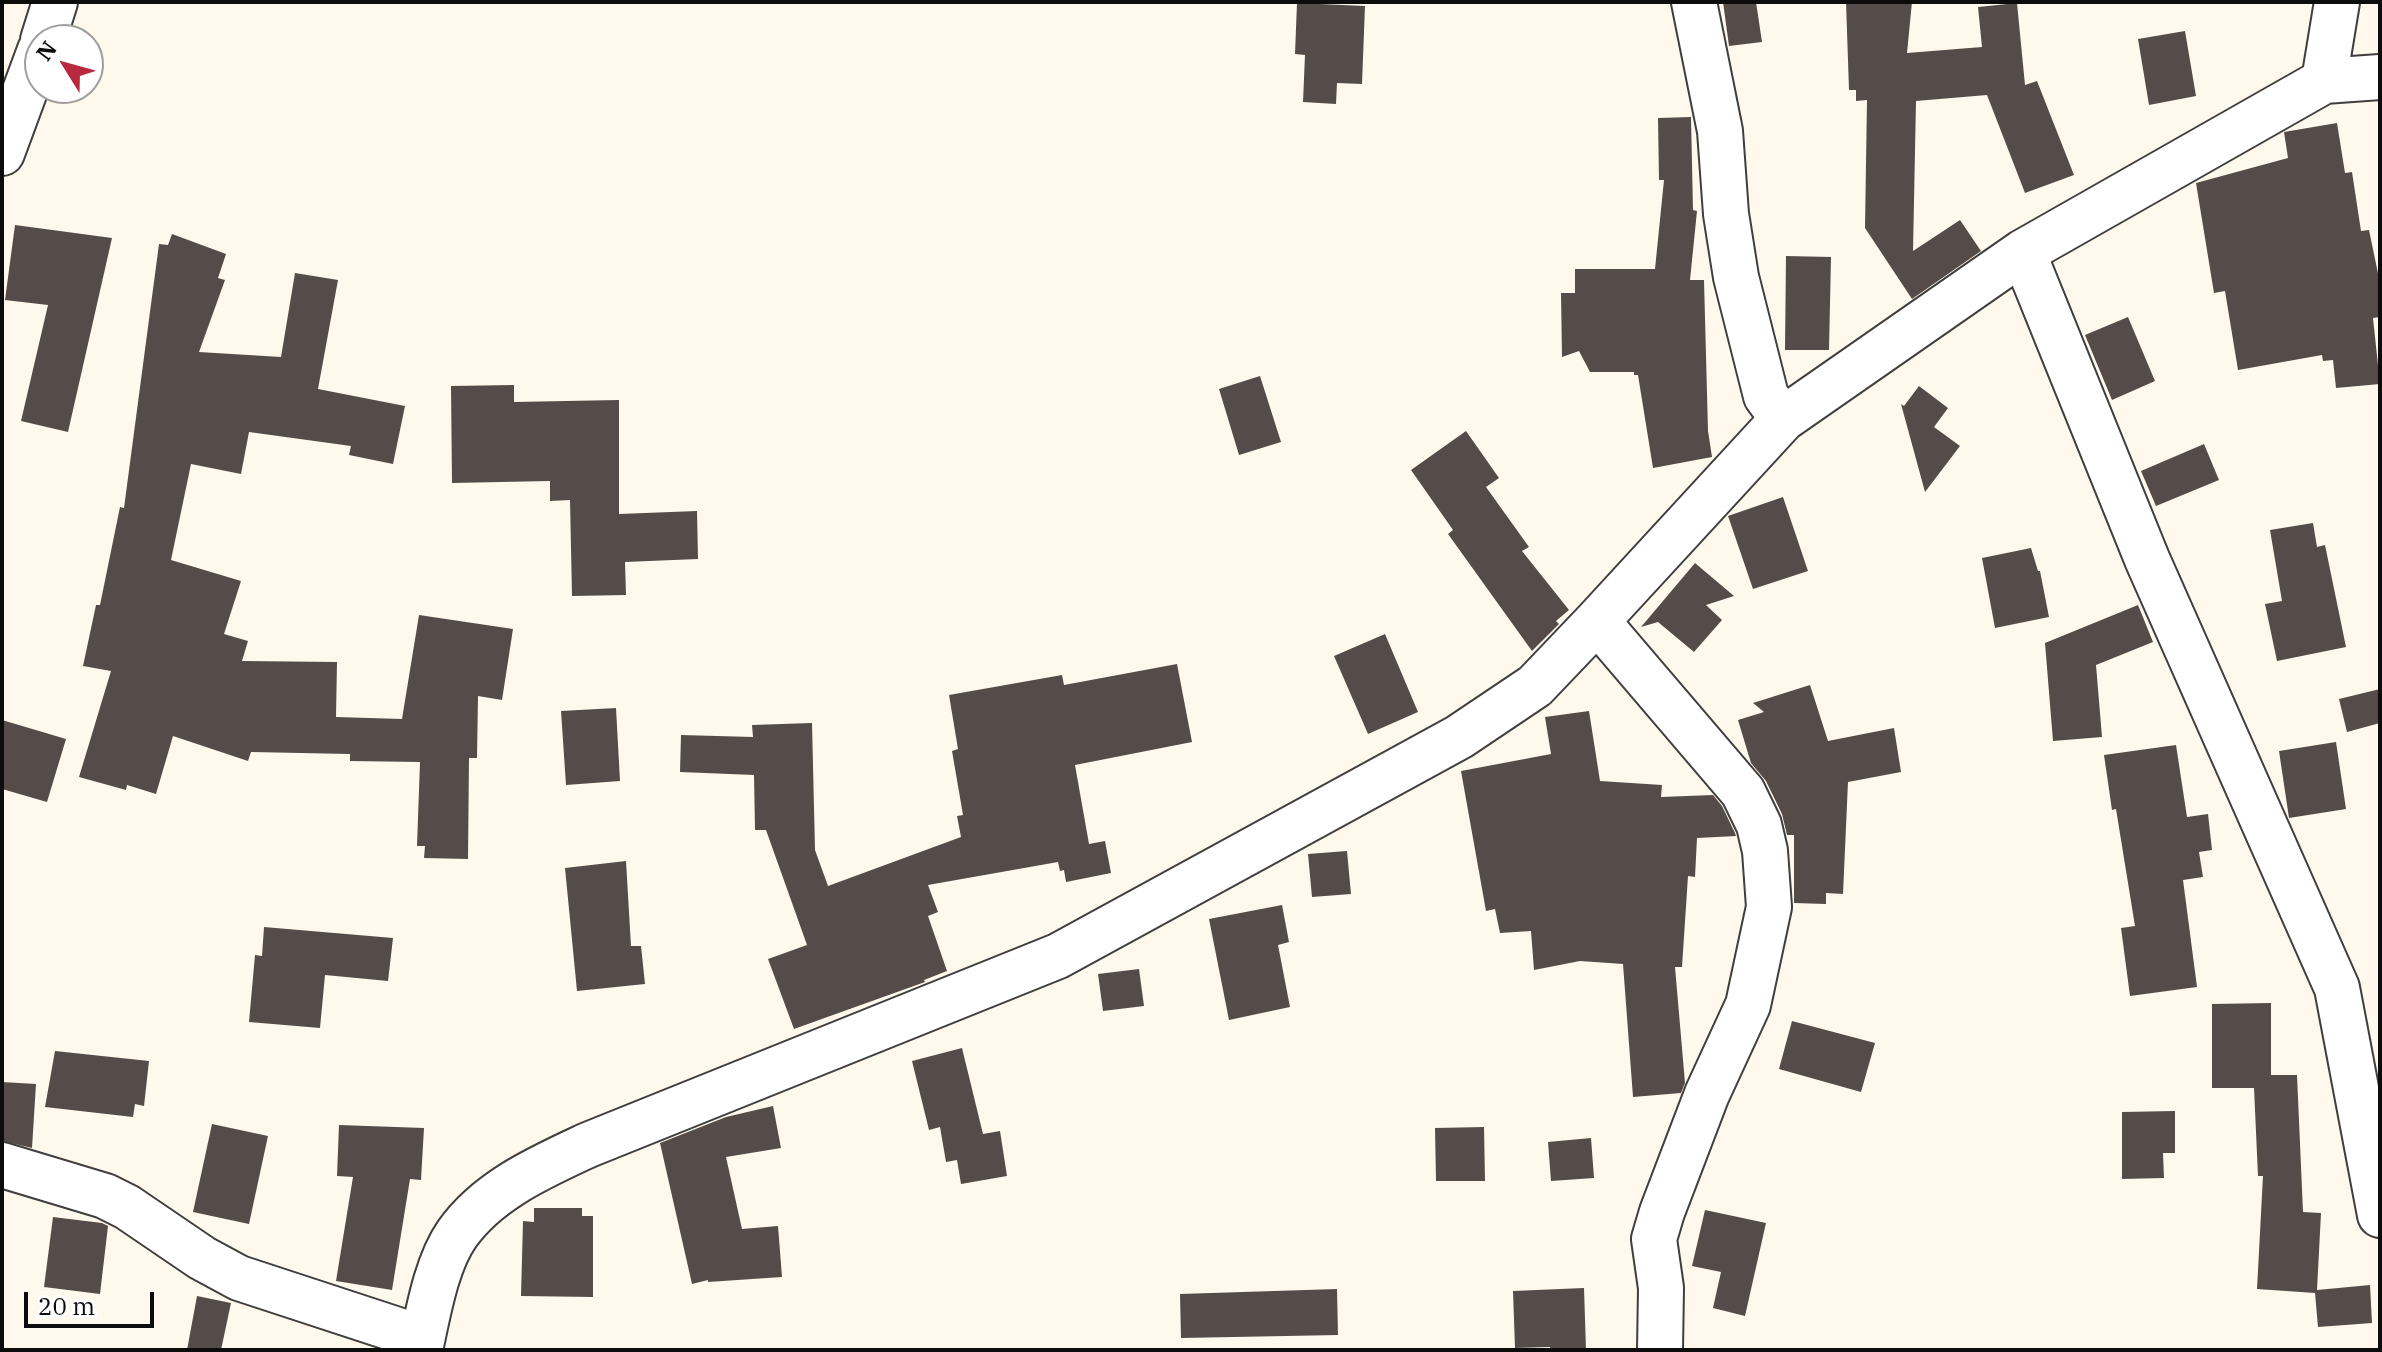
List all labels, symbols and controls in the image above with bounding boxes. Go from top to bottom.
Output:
north arrow [24,24,104,104]
text: N [29,35,63,66]
scale bar [28,1276,158,1326]
text: 20 m [38,1290,95,1322]

